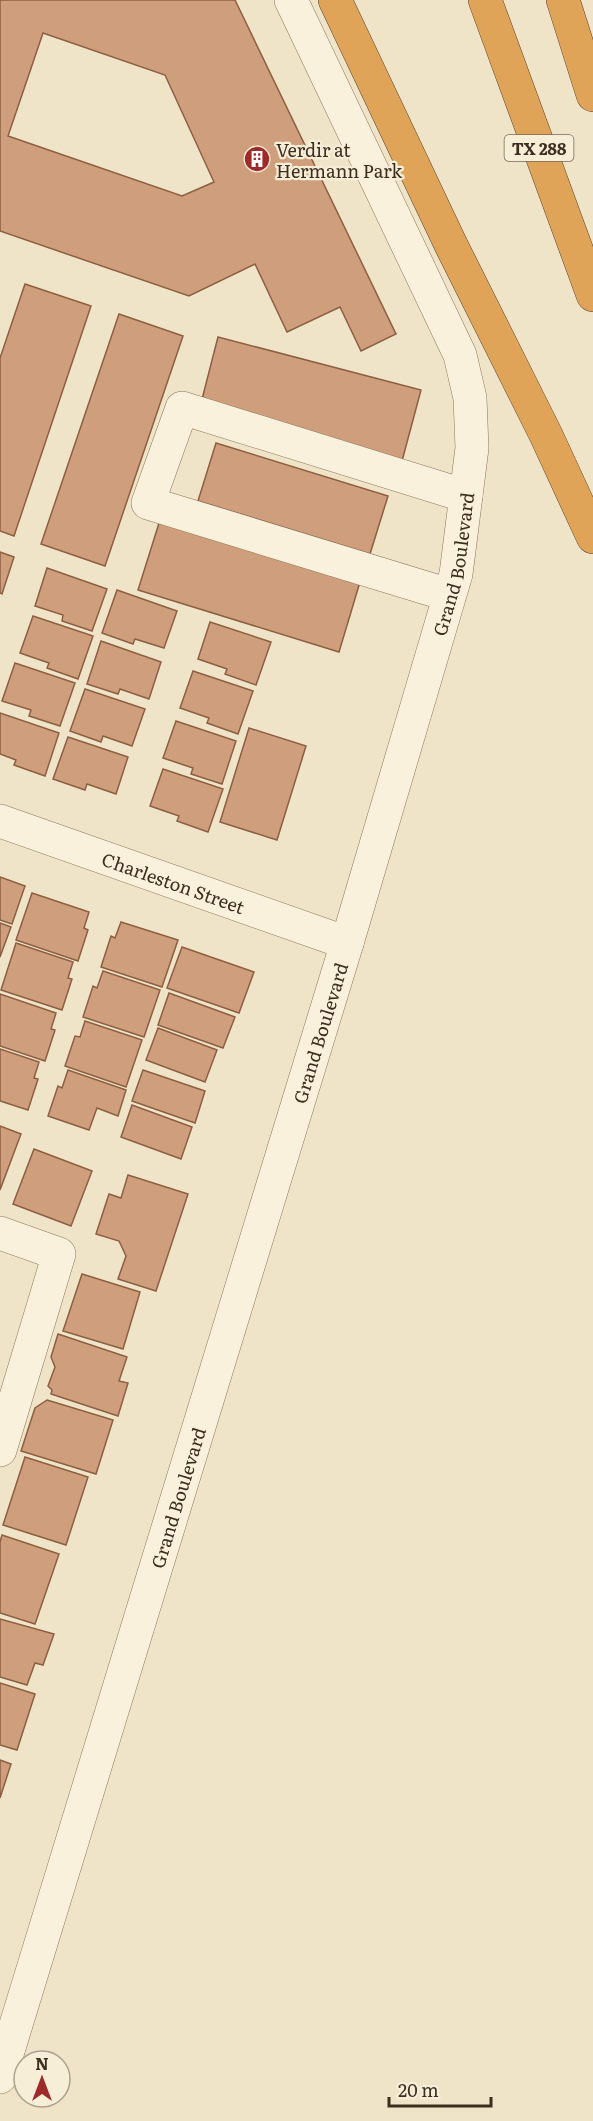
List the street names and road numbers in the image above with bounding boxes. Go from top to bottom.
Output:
road number: TX 288 [504,135,574,161]
street label: Grand Boulevard [425,491,480,639]
street label: Charleston Street [99,844,249,920]
street label: Grand Boulevard [285,959,354,1107]
street label: Grand Boulevard [143,1424,212,1571]

